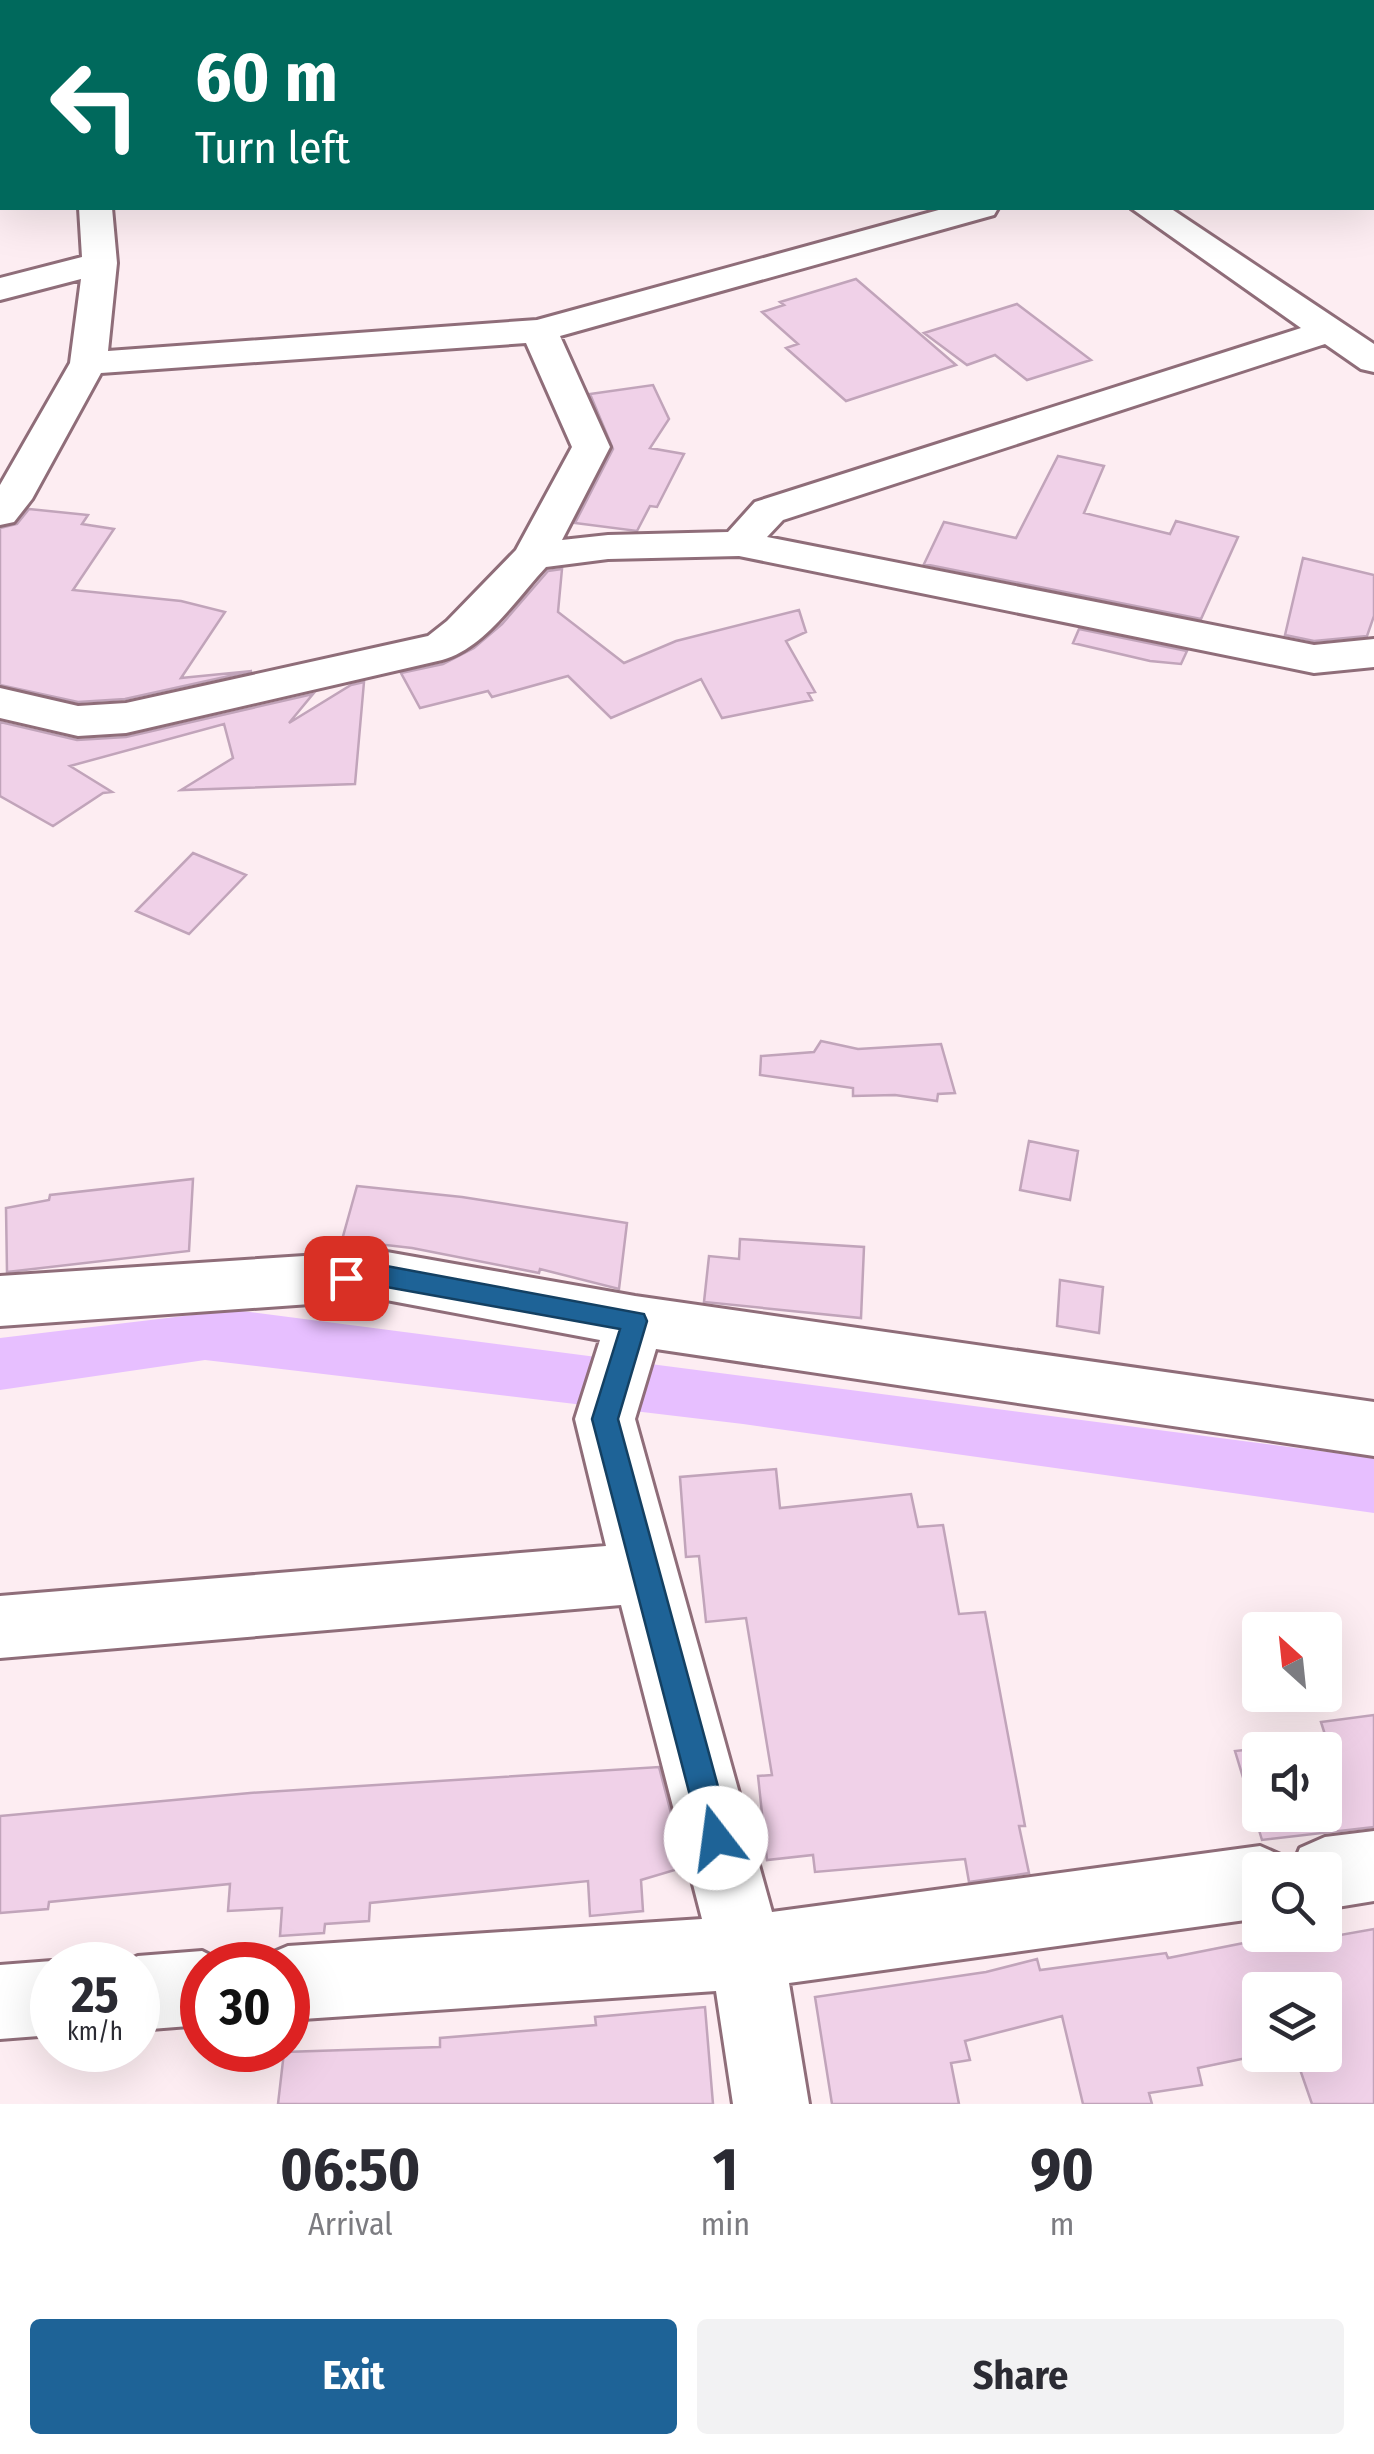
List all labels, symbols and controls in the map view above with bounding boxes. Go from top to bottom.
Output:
text: 60 m [195,36,338,120]
icon: left [30,40,160,170]
text: Turn left [195,121,350,175]
pin [304,1236,389,1321]
icon: arrive [319,1251,374,1306]
north arrow [1242,1612,1342,1712]
map controls [1242,1612,1342,2072]
button: sound [1242,1732,1342,1832]
position arrow [664,1786,768,1890]
button: search [1242,1852,1342,1952]
speed limit sign: 30 [180,1942,310,2072]
text: 25 [71,1965,119,2025]
button: layers [1242,1972,1342,2072]
text: km/h [67,2017,123,2047]
text: 06:50 [280,2134,421,2206]
text: 1 [713,2134,738,2206]
text: 90 [1030,2134,1094,2206]
text: Arrival [308,2205,393,2243]
text: min [701,2205,750,2243]
text: m [1050,2205,1074,2243]
button: Exit [30,2319,677,2434]
button: Share [697,2319,1344,2434]

